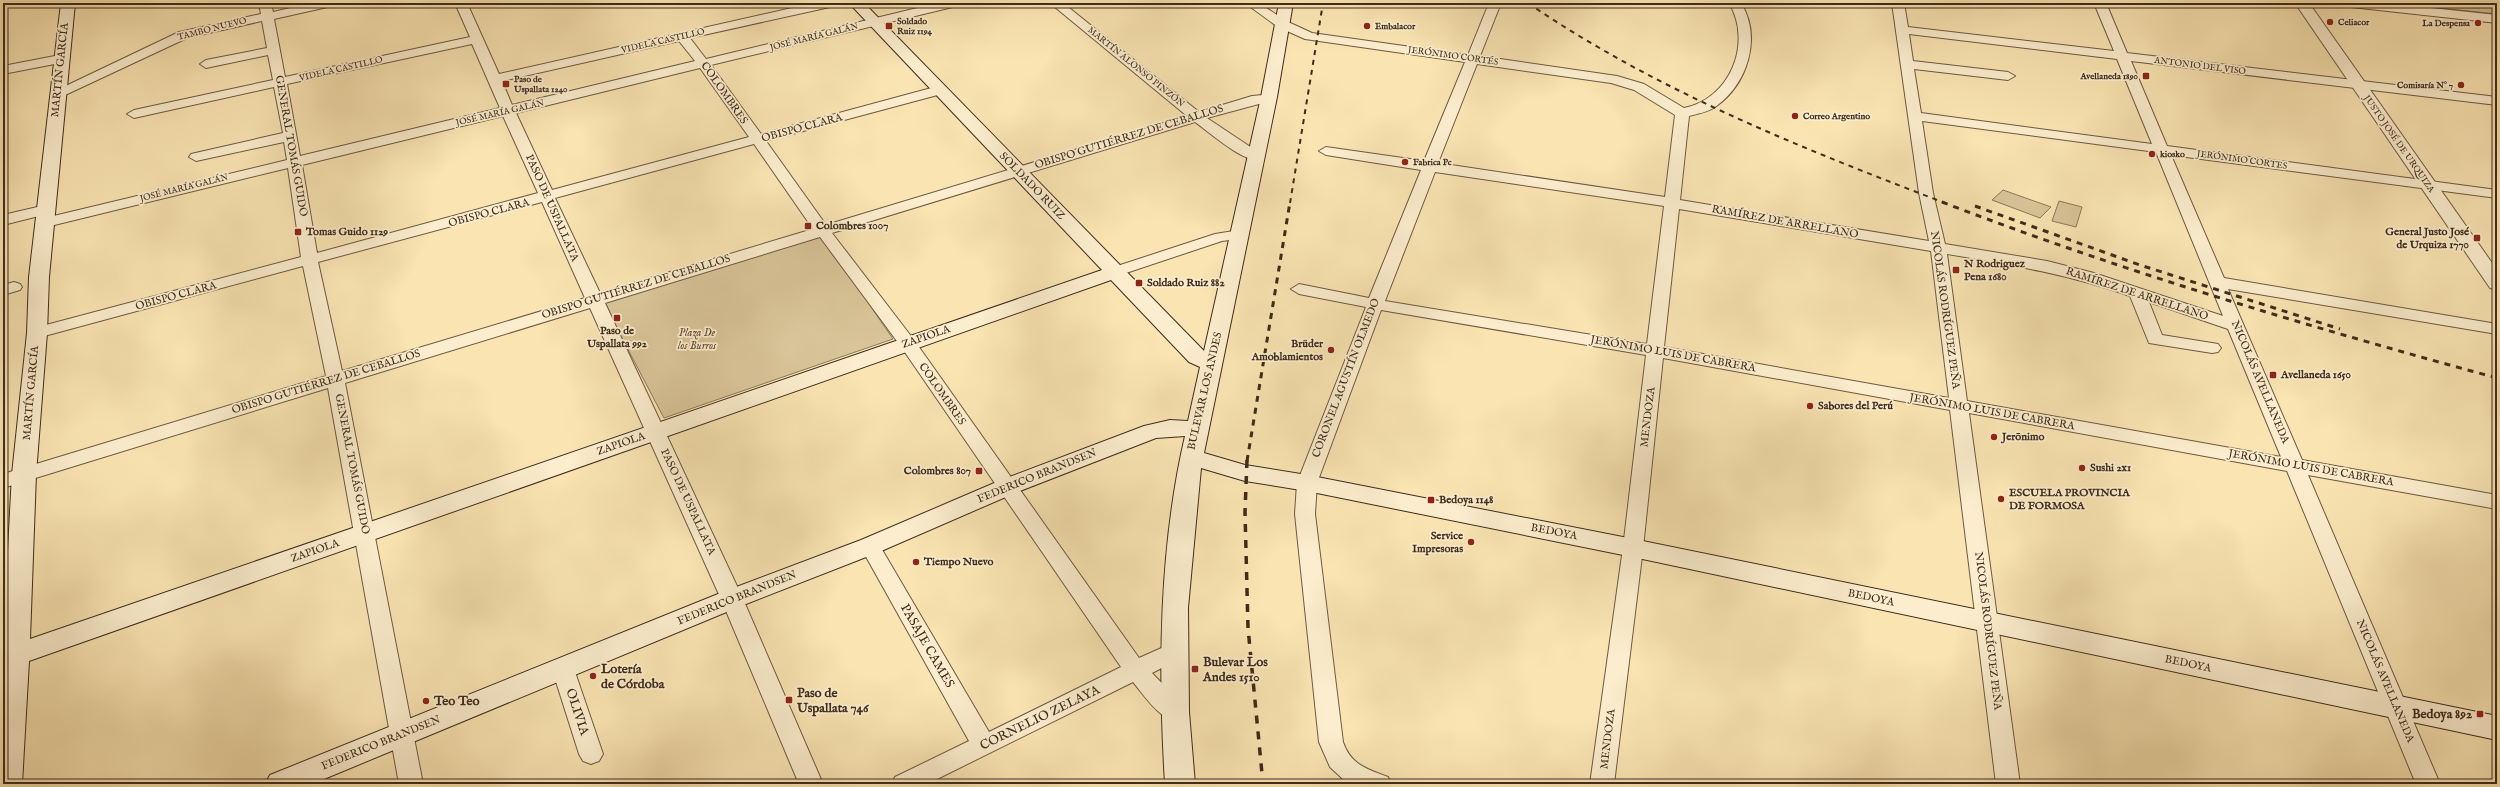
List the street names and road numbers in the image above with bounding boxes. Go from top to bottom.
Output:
street label: TAMBO NUEVO [176,15,248,43]
street label: JOSÉ MARÍA GALÁN [768,21,859,54]
street label: MARTÍN GARCÍA [48,22,72,118]
street label: MARTÍN ALONSO PINZÓN [1085,25,1187,110]
street label: VIDELA CASTILLO [619,26,706,56]
street label: JERÓNIMO CORTÉS [1406,44,1499,68]
street label: VIDELA CASTILLO [297,54,384,84]
street label: ANTONIO DEL VISO [2153,55,2247,77]
street label: COLOMBRES [697,59,751,127]
street label: GENERAL TOMÁS GUIDO [272,74,310,218]
street label: JUSTO JOSÉ DE URQUIZA [2361,92,2437,196]
street label: JOSÉ MARÍA GALÁN [454,97,546,129]
street label: OBISPO GUTIÉRREZ DE CEBALLOS [1033,101,1225,172]
street label: OBISPO CLARA [760,110,845,146]
street label: JERÓNIMO CORTES [2195,148,2288,172]
street label: SOLDADO RUIZ [996,149,1068,223]
street label: PASO DE USPALLATA [522,152,582,264]
street label: JOSÉ MARÍA GALÁN [138,172,229,205]
street label: OBISPO CLARA [447,195,532,231]
street label: RAMÍREZ DE ARRELLANO [1710,202,1860,242]
street label: NICOLÁS RODRÍGUEZ PEÑA [1927,230,1963,390]
street label: OBISPO GUTIÉRREZ DE CEBALLOS [540,251,732,322]
street label: RAMÍREZ DE ARRELLANO [2064,264,2210,324]
street label: OBISPO CLARA [134,278,219,314]
street label: CORONEL AGUSTÍN OLMEDO [1309,296,1383,460]
street label: NICOLÁS AVELLANEDA [2228,318,2293,446]
street label: ZAPIOLA [900,322,953,352]
street label: BULEVAR LOS ANDES [1185,330,1225,451]
street label: JERÓNIMO LUIS DE CABRERA [1587,332,1757,376]
street label: MARTÍN GARCÍA [20,345,42,441]
street label: OBISPO GUTIÉRREZ DE CEBALLOS [230,346,422,417]
street label: COLOMBRES [915,360,969,428]
street label: MENDOZA [1637,386,1659,448]
street label: JERÓNIMO LUIS DE CABRERA [1906,390,2076,434]
street label: GENERAL TOMÁS GUIDO [331,392,373,536]
street label: ZAPIOLA [595,429,648,459]
street label: FEDERICO BRANDSEN [975,445,1099,506]
street label: JERÓNIMO LUIS DE CABRERA [2225,446,2395,490]
street label: PASO DE USPALLATA [657,447,719,558]
street label: BEDOYA [1529,521,1579,543]
street label: ZAPIOLA [289,536,342,566]
street label: NICOLÁS RODRÍGUEZ PEÑA [1971,551,2005,712]
street label: FEDERICO BRANDSEN [675,567,799,628]
street label: BEDOYA [1846,586,1896,610]
street label: PASAJE CAMES [896,601,958,691]
street label: NICOLÁS AVELLANEDA [2353,617,2418,745]
street label: BEDOYA [2163,652,2213,676]
street label: CORNELIO ZELAYA [977,681,1104,754]
street label: OLIVIA [561,686,593,739]
street label: MENDOZA [1597,708,1619,770]
street label: FEDERICO BRANDSEN [319,712,443,773]

